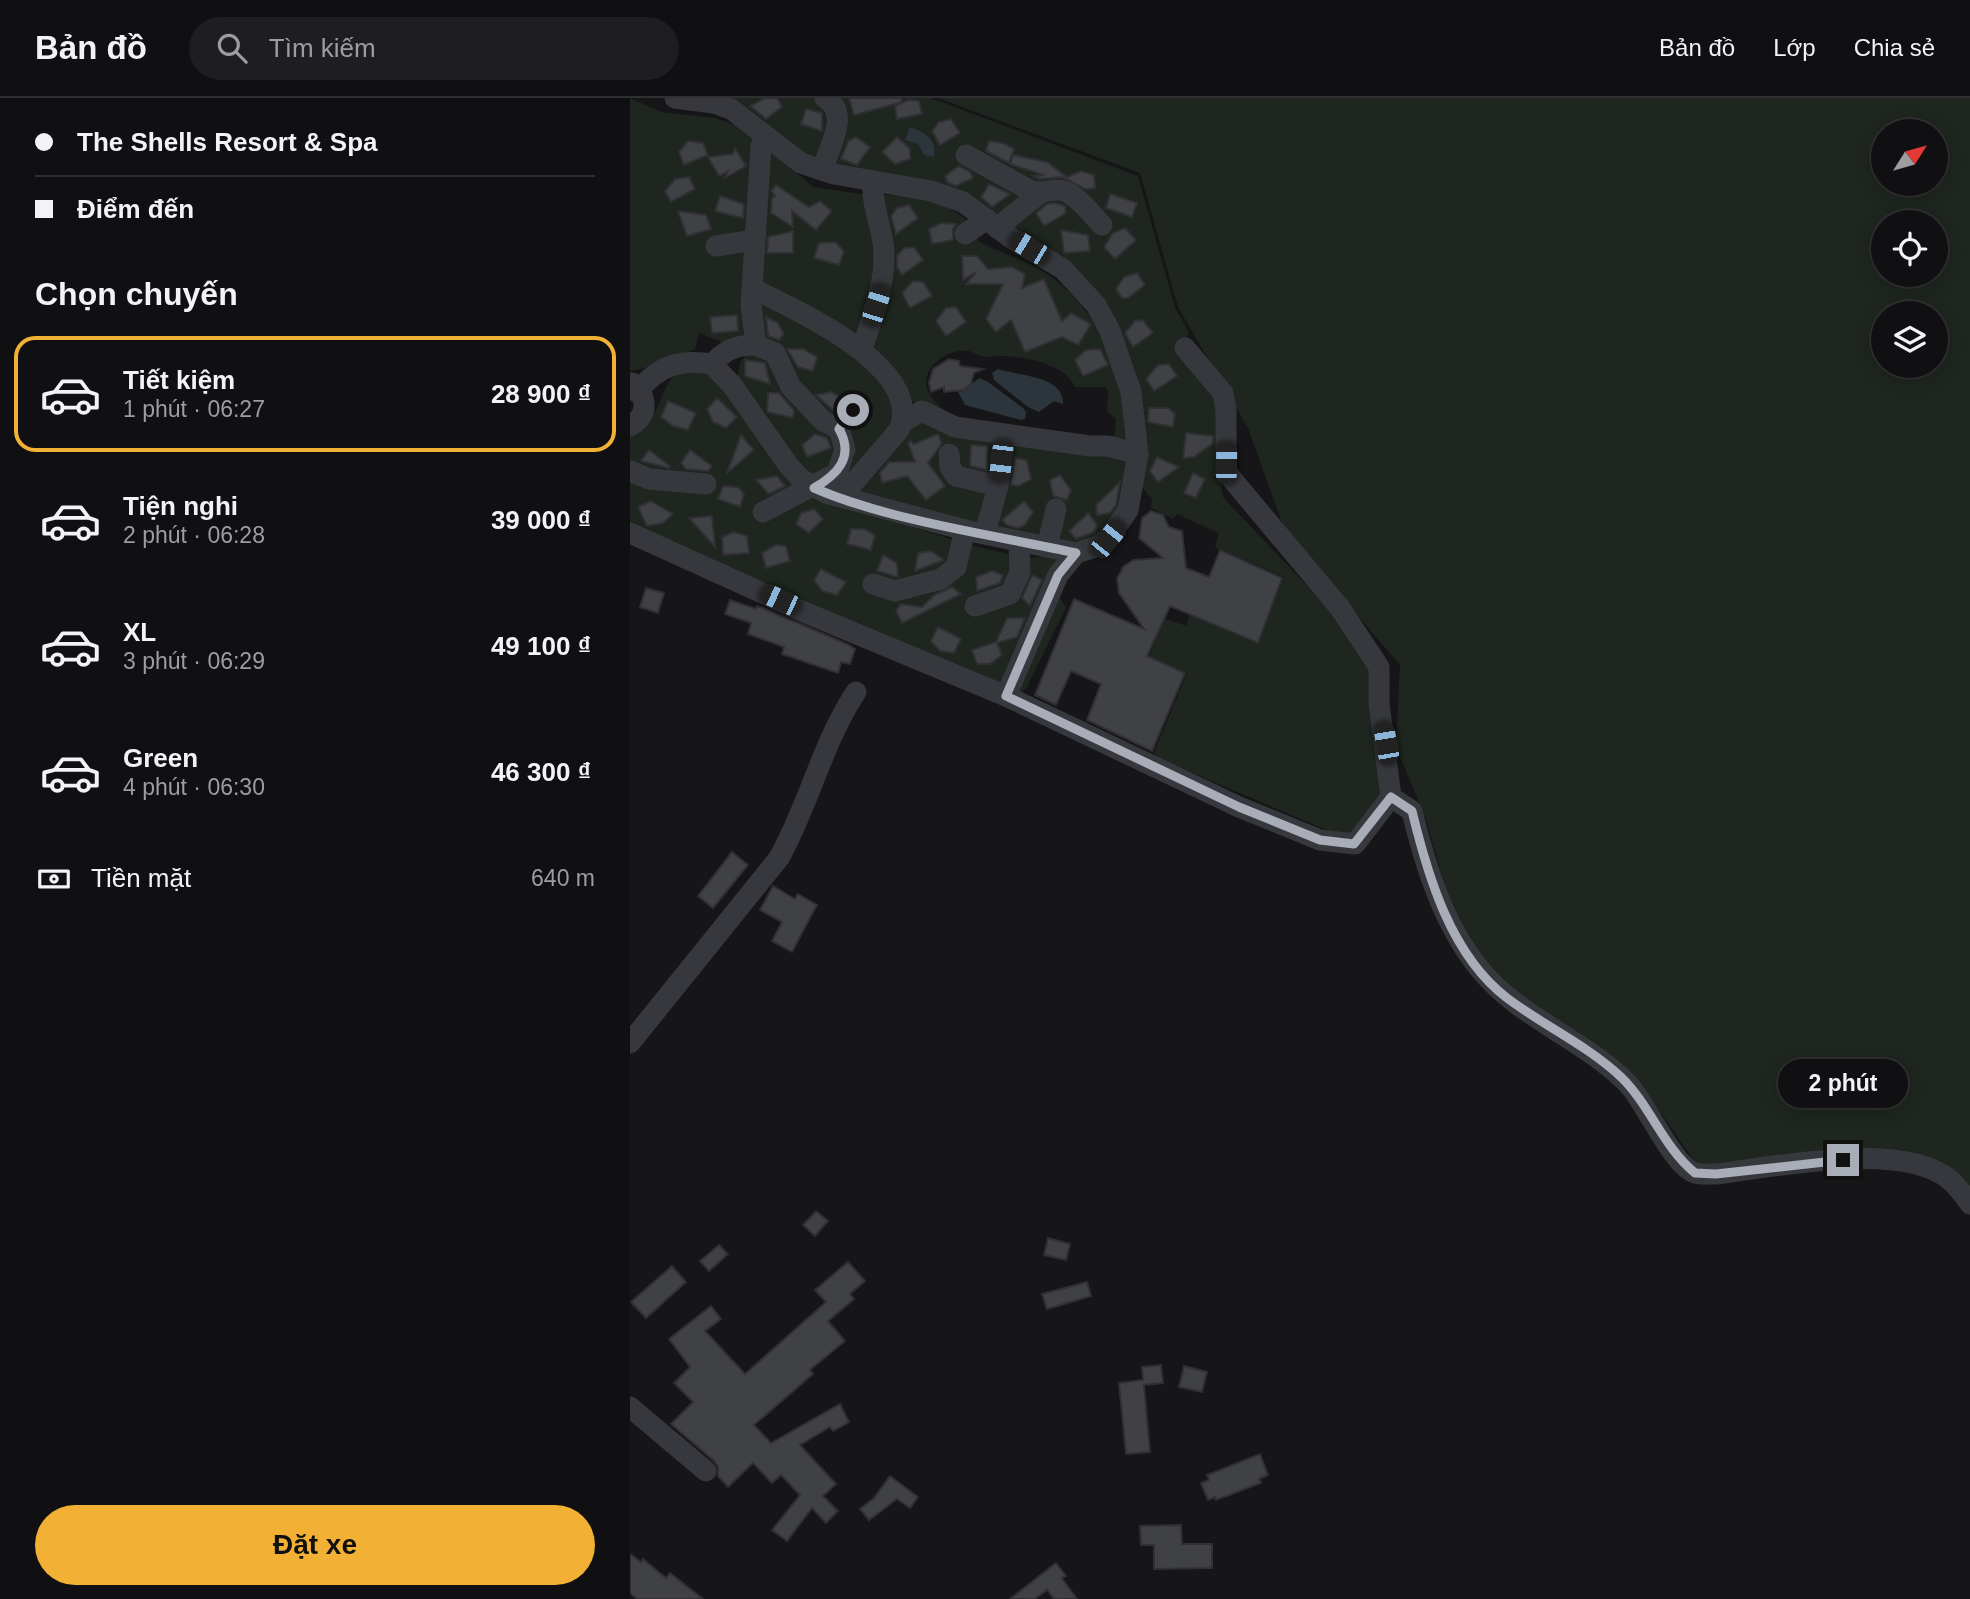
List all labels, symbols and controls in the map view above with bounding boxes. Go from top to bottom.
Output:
search box [189,17,679,80]
text: Bản đồ [35,29,147,66]
icon: search [213,29,251,67]
text: Tìm kiếm [269,33,376,63]
text: Bản đồ [1659,34,1735,61]
text: Lớp [1773,34,1816,61]
text: Chia sẻ [1854,34,1935,61]
north arrow [1871,119,1948,196]
map controls [1871,119,1948,378]
text: The Shells Resort & Spa [77,127,378,157]
text: Điểm đến [77,194,194,224]
button: locate [1871,210,1948,287]
car [1006,228,1053,268]
text: Chọn chuyến [35,276,238,312]
car [860,282,893,328]
button: layers [1871,301,1948,378]
icon: car [39,363,102,426]
text: Tiết kiệm [123,365,235,395]
text: 28 900 ₫ [491,379,591,409]
route start [837,394,869,426]
text: 1 phút · 06:27 [123,396,265,422]
car [989,439,1014,483]
car [1216,442,1237,484]
icon: car [39,489,102,552]
text: Tiện nghi [123,491,238,521]
text: 39 000 ₫ [491,505,591,535]
car [1087,516,1130,562]
text: 2 phút · 06:28 [123,522,265,548]
car [757,582,804,618]
icon: car [39,615,102,678]
text: XL [123,617,156,647]
text: 49 100 ₫ [491,631,591,661]
text: 3 phút · 06:29 [123,648,265,674]
car [1373,720,1400,766]
icon: car [39,741,102,804]
text: Green [123,743,198,773]
text: 46 300 ₫ [491,757,591,787]
text: 4 phút · 06:30 [123,774,265,800]
icon: cash [35,860,73,898]
text: Tiền mặt [91,863,191,893]
text: 640 m [531,865,595,891]
callout: 2 phút [1778,1058,1908,1108]
text: 2 phút [1809,1070,1878,1096]
route end [1827,1144,1859,1176]
button: Đặt xe [35,1505,595,1585]

